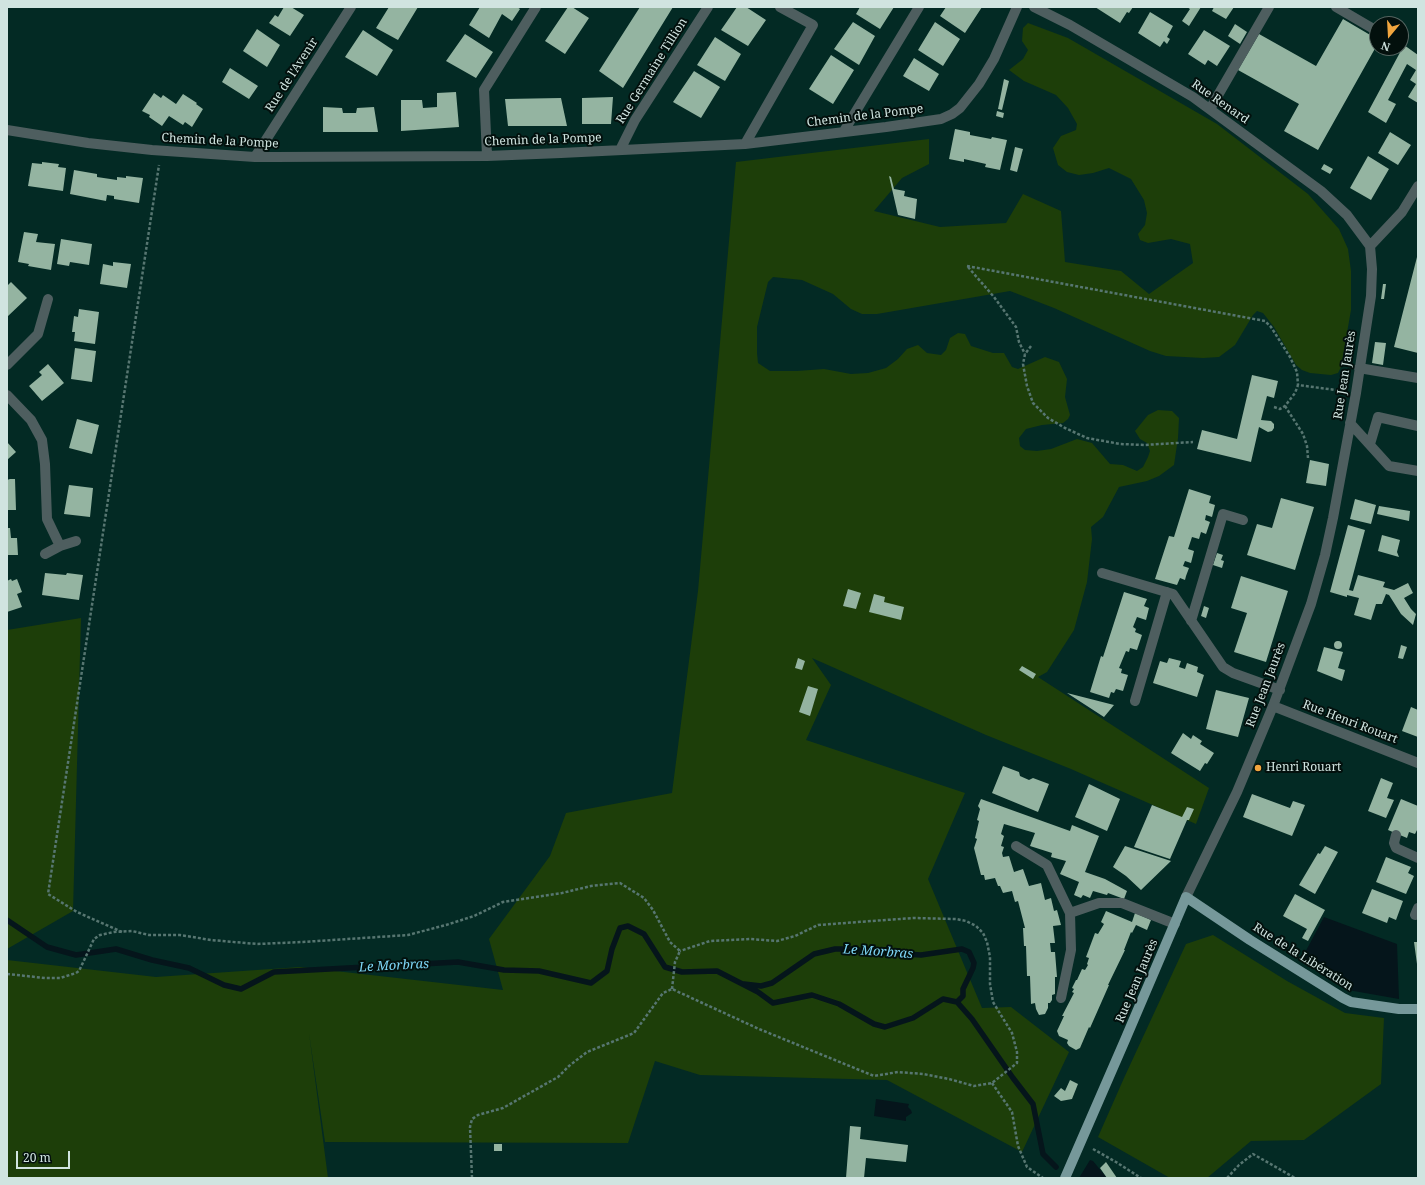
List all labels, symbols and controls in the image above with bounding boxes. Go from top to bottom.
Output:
street label: Rue Germaine Tillion [614,15,690,127]
north arrow [1369,16,1409,56]
street label: Rue de l'Avenir [263,35,321,115]
text: N [1379,38,1392,55]
street label: Rue Renard [1188,77,1252,127]
street label: Chemin de la Pompe [806,102,924,130]
street label: Chemin de la Pompe [161,131,279,151]
street label: Chemin de la Pompe [484,131,602,149]
street label: Rue Jean Jaurès [1331,330,1359,420]
street label: Rue Jean Jaurès [1243,641,1289,729]
street label: Rue Henri Rouart [1301,697,1399,747]
place label: Henri Rouart [1266,761,1341,775]
marker: Henri Rouart [1253,763,1263,773]
street label: Rue de la Libération [1250,920,1356,994]
street label: Rue Jean Jaurès [1113,937,1161,1025]
water label: Le Morbras [842,942,914,962]
water label: Le Morbras [358,956,430,976]
scale bar [18,1143,72,1169]
text: 20 m [23,1149,51,1166]

